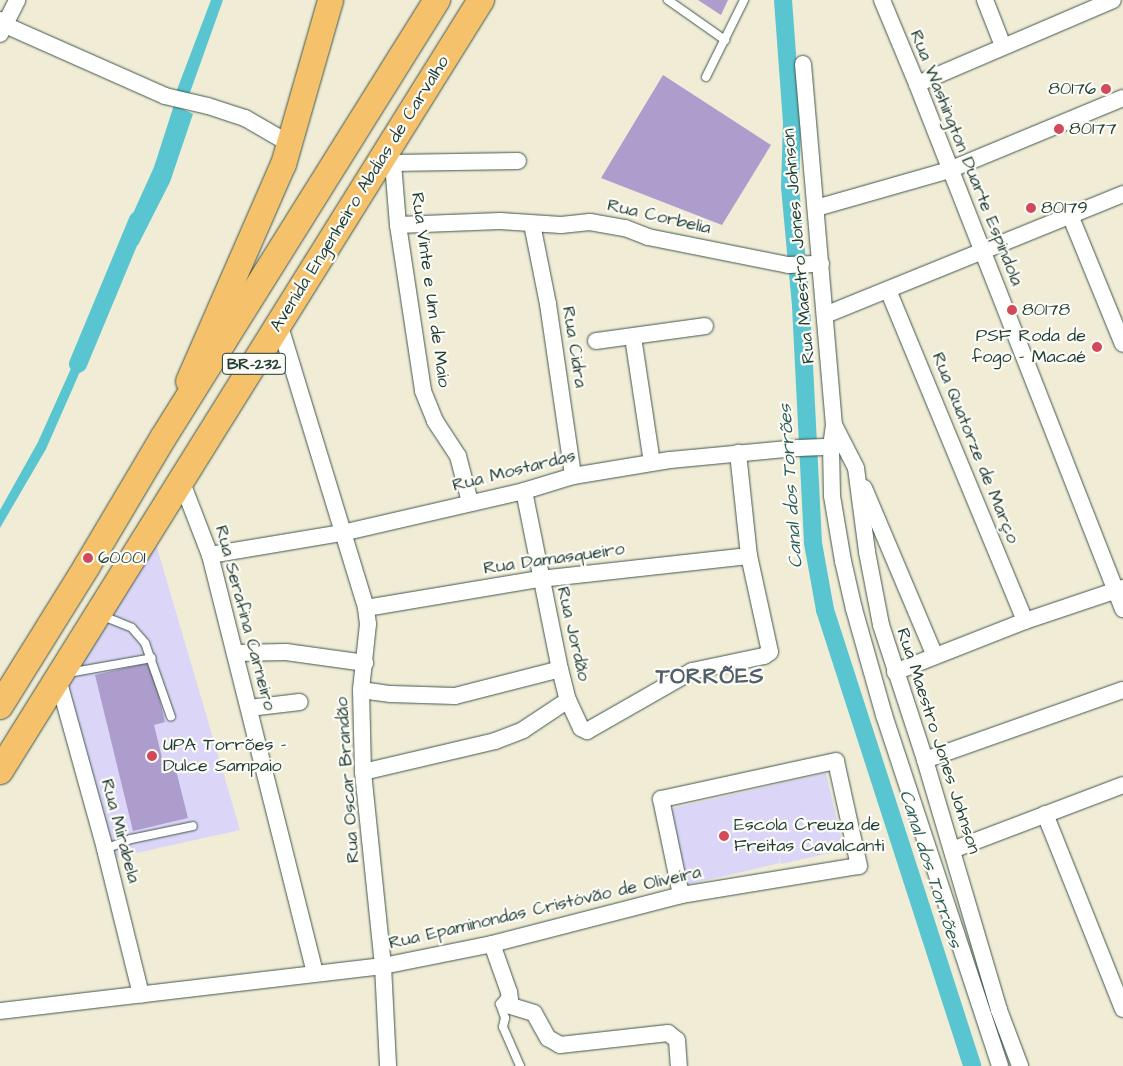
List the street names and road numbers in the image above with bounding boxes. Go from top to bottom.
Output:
street label: Rua Washington Duarte Espindola [905,27,1027,289]
street label: Avenida Engenheiro Abdias de Carvalho [266,52,454,336]
street label: Rua Maestro Jones Johnson [778,127,820,365]
street label: Rua Vinte e Um de Maio [406,191,454,389]
street label: Rua Corbelia [605,195,713,239]
street label: Rua Cidra [557,305,591,389]
street label: Rua Quatorze de Março [927,349,1023,547]
road number: BR-232 [222,350,286,378]
street label: Rua Mostardas [450,445,578,497]
street label: Rua Serafina Carneiro [210,523,280,713]
street label: Rua Damasqueiro [482,538,626,580]
street label: Rua Jordão [552,585,594,683]
street label: Rua Maestro Jones Johnson [891,625,985,857]
street label: Rua Oscar Brandão [331,696,365,864]
street label: Rua Mirabela [96,777,144,885]
street label: Rua Epaminondas Cristóvão de Oliveira [387,861,703,955]

